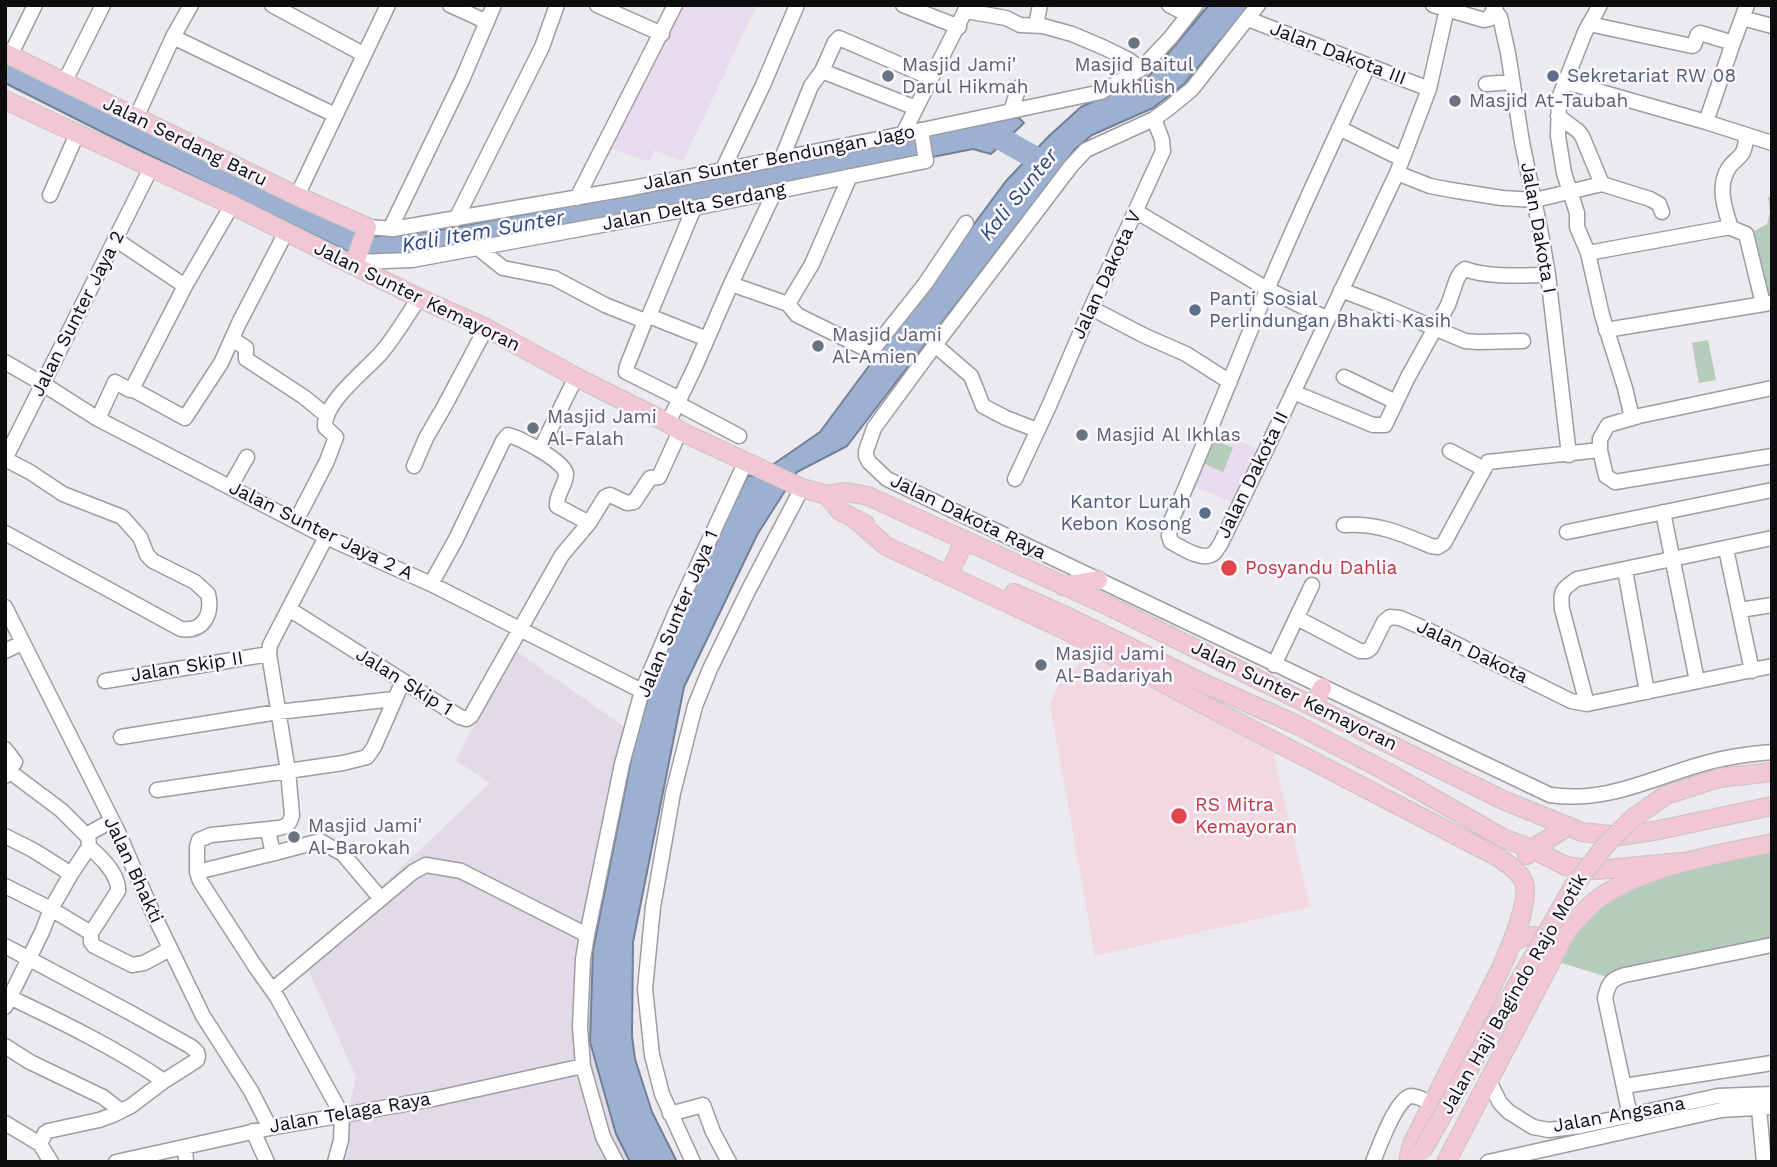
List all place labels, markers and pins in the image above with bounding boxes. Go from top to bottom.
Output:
marker: Masjid Baitul Mukhlish [1126,35,1142,51]
place label: Masjid Jami' Darul Hikmah [902,54,1029,98]
place label: Masjid Baitul Mukhlish [1074,54,1194,98]
place label: Sekretariat RW 08 [1567,65,1736,87]
marker: Masjid Jami' Darul Hikmah [880,68,896,84]
marker: Sekretariat RW 08 [1545,68,1561,84]
place label: Masjid At-Taubah [1469,90,1628,112]
marker: Masjid At-Taubah [1447,93,1463,109]
place label: Panti Sosial Perlindungan Bhakti Kasih [1209,288,1451,332]
marker: Panti Sosial Perlindungan Bhakti Kasih [1187,302,1203,318]
place label: Masjid Jami Al-Amien [832,324,942,368]
marker: Masjid Jami Al-Amien [810,338,826,354]
place label: Masjid Jami Al-Falah [547,406,657,450]
marker: Masjid Jami Al-Falah [525,420,541,436]
place label: Masjid Al Ikhlas [1096,424,1241,446]
marker: Masjid Al Ikhlas [1074,427,1090,443]
place label: Kantor Lurah Kebon Kosong [1060,491,1191,535]
marker: Kantor Lurah Kebon Kosong [1197,505,1213,521]
place label: Posyandu Dahlia [1245,557,1397,579]
marker: Posyandu Dahlia [1219,558,1239,578]
place label: Masjid Jami Al-Badariyah [1055,643,1173,687]
marker: Masjid Jami Al-Badariyah [1033,657,1049,673]
place label: RS Mitra Kemayoran [1195,794,1297,838]
marker: RS Mitra Kemayoran [1169,806,1189,826]
place label: Masjid Jami' Al-Barokah [308,815,422,859]
marker: Masjid Jami' Al-Barokah [286,829,302,845]

